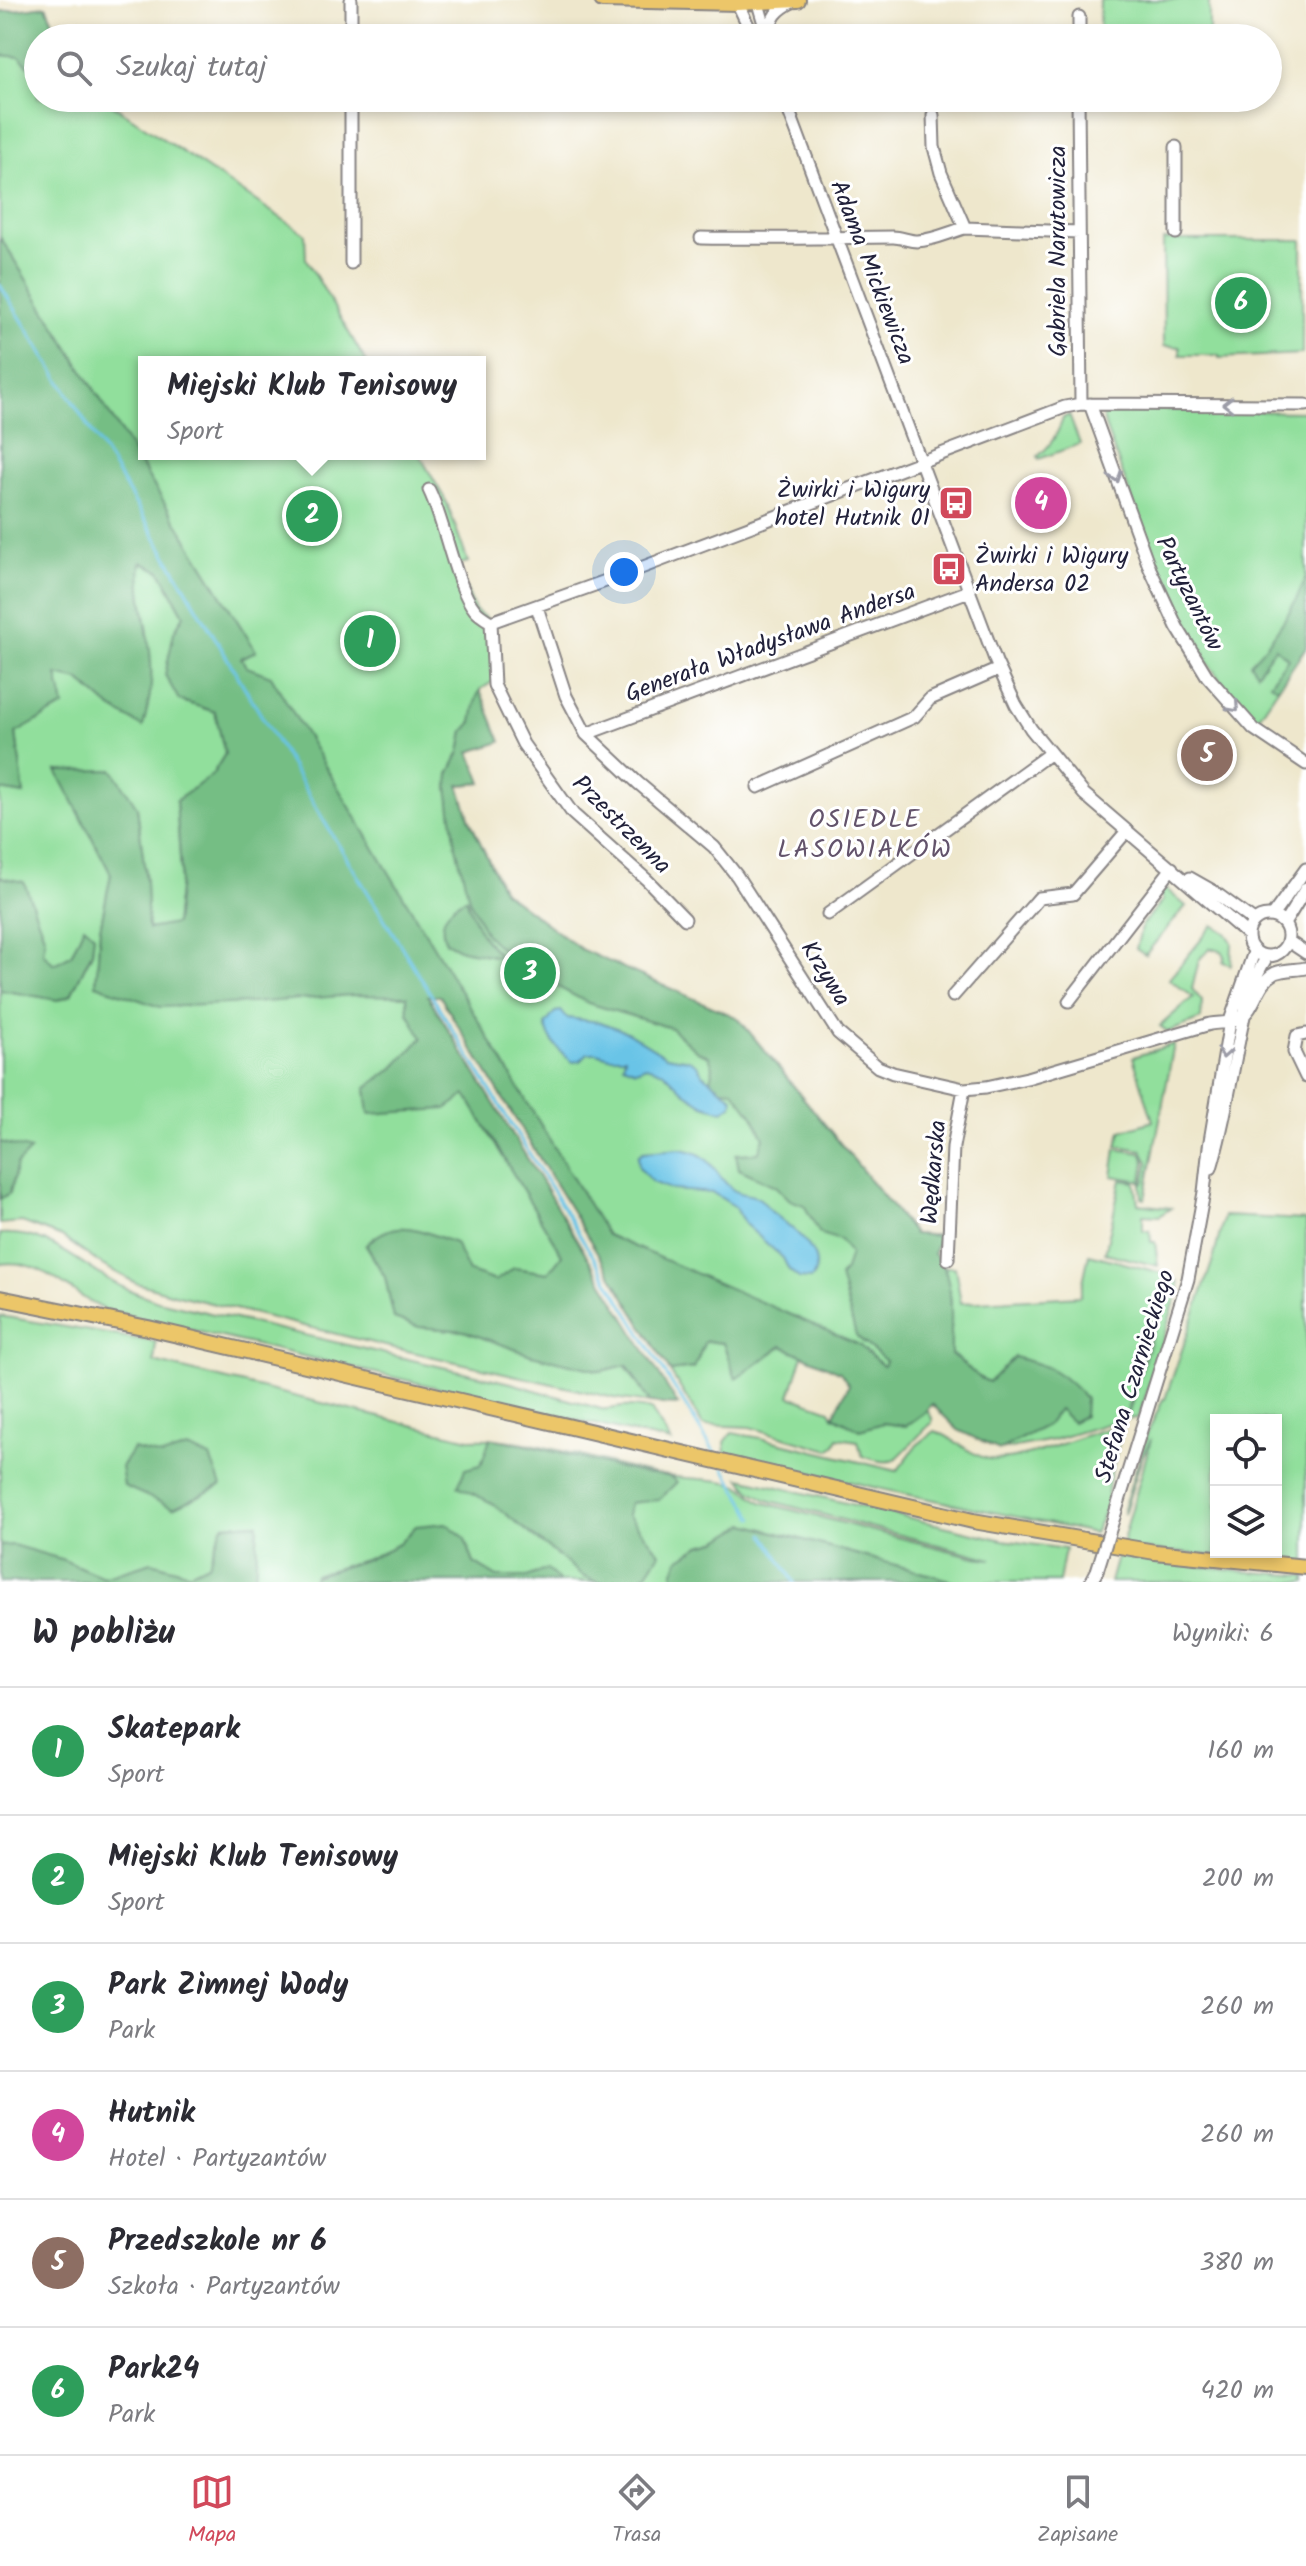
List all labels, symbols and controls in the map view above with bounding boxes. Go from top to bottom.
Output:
search box [24,24,1282,112]
text: Szukaj tutaj [116,44,267,92]
icon: search [52,46,96,90]
street label: Gabriela Narutowicza [1039,145,1078,357]
street label: Adama Mickiewicza [818,174,925,371]
pin: 6 [1215,273,1267,333]
popup [138,356,486,460]
text: Miejski Klub Tenisowy [167,363,457,411]
one-way arrow [1221,396,1234,413]
text: Sport [167,411,224,453]
one-way arrow [1106,470,1123,484]
place label: Żwirki i Wigury hotel Hutnik 01 [775,471,931,538]
pin: 4 [1015,473,1067,533]
bus stop icon: Żwirki i Wigury hotel Hutnik 01 [937,484,975,522]
pin: 2 [286,486,338,546]
street label: Partyzantów [1144,530,1234,659]
place label: Żwirki i Wigury Andersa 02 [975,537,1129,604]
bus stop icon: Żwirki i Wigury Andersa 02 [930,550,968,588]
your location [604,552,644,592]
street label: Generała Władysława Andersa [620,573,921,714]
pin: 1 [344,611,396,671]
one-way arrow [1224,697,1239,712]
pin: 5 [1181,725,1233,785]
street label: Przestrzenna [562,766,680,884]
district label: OSIEDLE LASOWIAKÓW [777,799,953,871]
street label: Krzywa [789,933,860,1014]
pin: 3 [504,943,556,1003]
one-way arrow [1217,1046,1234,1060]
street label: Wędkarska [911,1118,958,1226]
street label: Stefana Czarnieckiego [1084,1265,1186,1488]
map controls [1210,1414,1282,1558]
button: locate [1210,1414,1282,1486]
button: layers [1210,1486,1282,1558]
text: W pobliżu [32,1607,175,1661]
text: Wyniki: 6 [1172,1613,1274,1655]
text: Skatepark [108,1706,240,1754]
text: 1 [54,1730,62,1772]
text: 160 m [1207,1730,1274,1772]
text: Sport [108,1754,165,1796]
text: Miejski Klub Tenisowy [108,1834,398,1882]
text: 2 [50,1858,66,1900]
text: 200 m [1202,1858,1274,1900]
text: Sport [108,1882,165,1924]
text: Park Zimnej Wody [108,1962,348,2010]
text: 3 [51,1986,65,2028]
text: 260 m [1200,1986,1274,2028]
text: Park [108,2010,155,2052]
text: Hutnik [108,2090,195,2138]
text: 4 [51,2114,65,2156]
text: 260 m [1200,2114,1274,2156]
text: Hotel · Partyzantów [108,2138,326,2180]
text: Przedszkole nr 6 [108,2218,327,2266]
text: 5 [51,2242,65,2284]
text: 380 m [1199,2242,1274,2284]
text: Szkoła · Partyzantów [108,2266,340,2308]
text: Park24 [108,2346,199,2394]
text: 6 [51,2370,65,2412]
text: 420 m [1200,2370,1274,2412]
text: Park [108,2394,155,2436]
tab: Mapa [188,2470,236,2553]
tab: Trasa [612,2470,661,2553]
tab: Zapisane [1037,2470,1118,2553]

